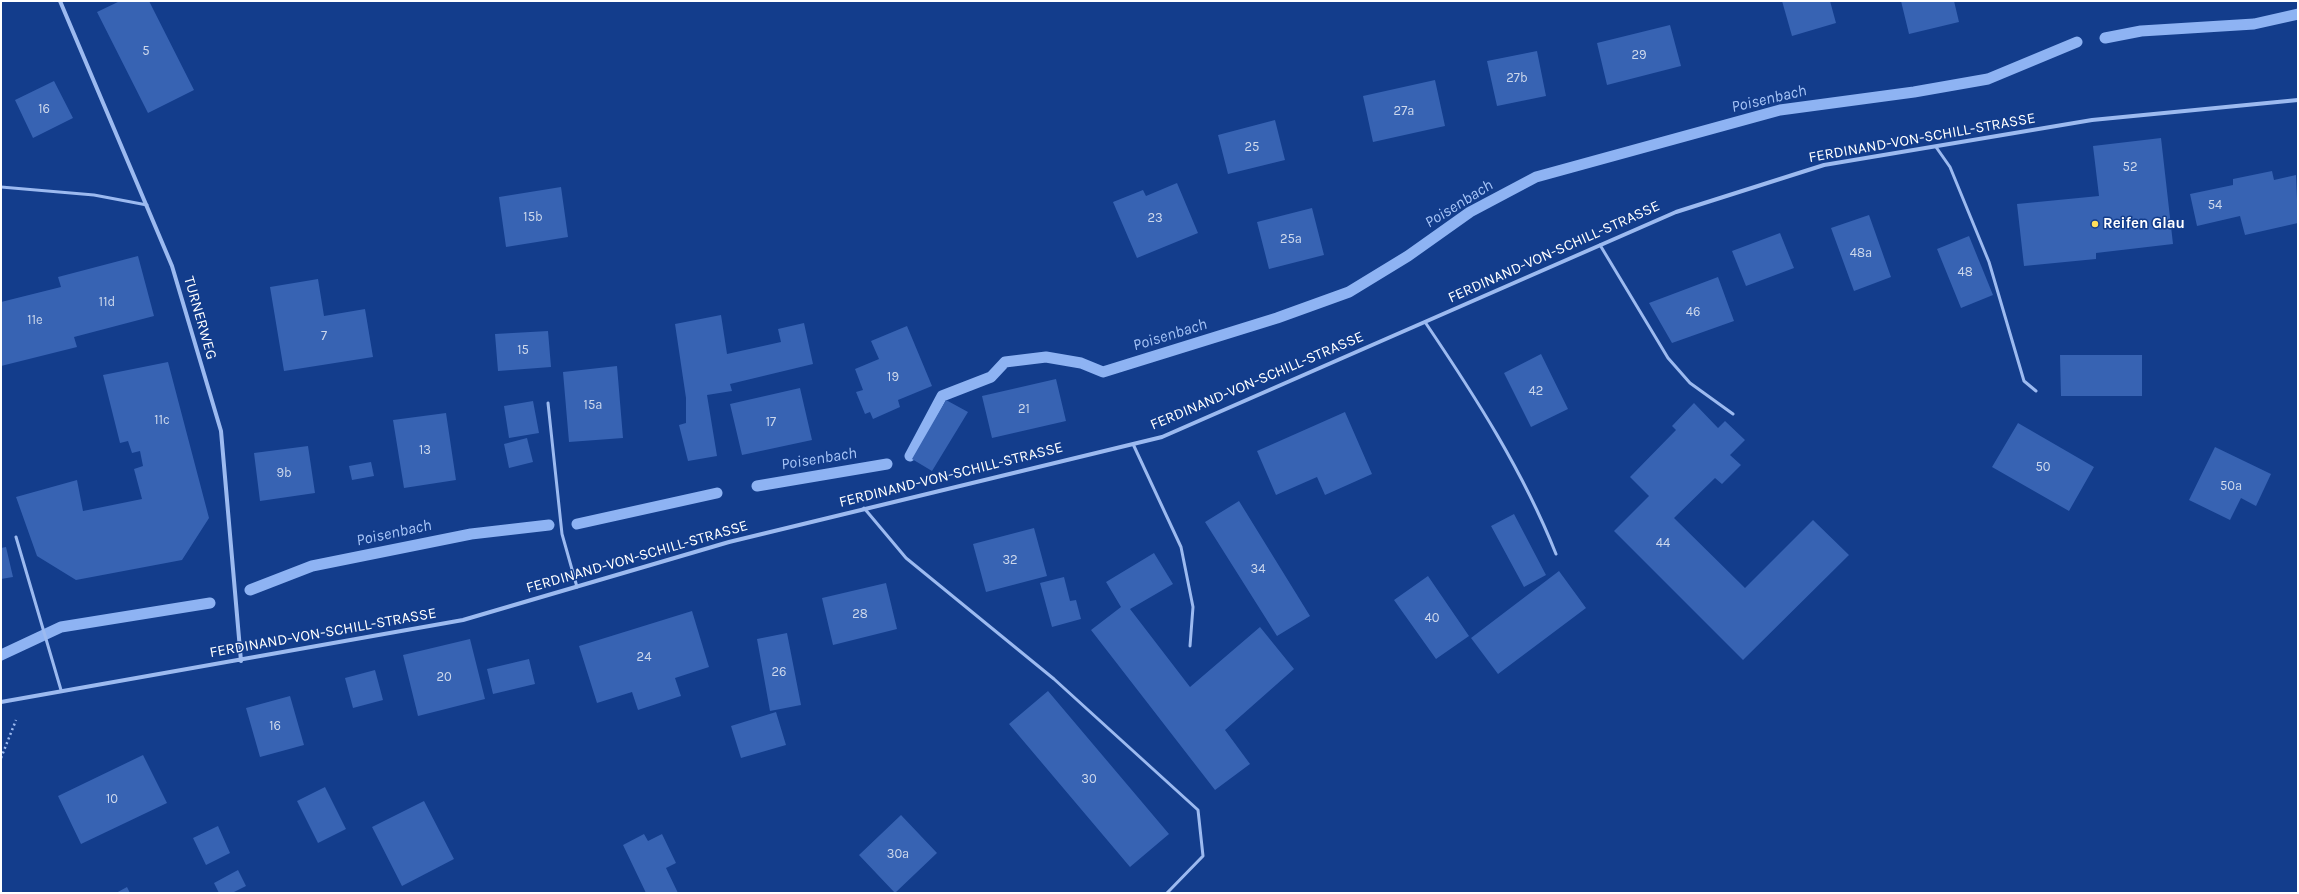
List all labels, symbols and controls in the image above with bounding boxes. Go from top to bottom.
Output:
house number: 5 [142,43,150,59]
house number: 29 [1631,47,1647,63]
house number: 27b [1506,70,1528,86]
water label: Poisenbach [1730,81,1808,117]
house number: 16 [38,101,50,117]
house number: 27a [1394,103,1414,119]
street label: FERDINAND-VON-SCHILL-STRASSE [1807,109,2037,167]
house number: 25 [1245,139,1259,155]
house number: 52 [2123,159,2137,175]
water label: Poisenbach [1422,176,1496,232]
street label: FERDINAND-VON-SCHILL-STRASSE [1445,197,1663,307]
house number: 54 [2208,197,2222,213]
house number: 15b [523,209,543,225]
house number: 23 [1147,210,1163,226]
place label: Reifen Glau [2103,215,2185,233]
marker: Reifen Glau [2090,219,2100,229]
house number: 25a [1280,231,1302,247]
house number: 48a [1850,245,1872,261]
house number: 48 [1957,264,1973,280]
street label: TURNERWEG [180,274,220,362]
house number: 11d [99,294,115,310]
house number: 46 [1686,304,1700,320]
house number: 11e [27,312,43,328]
water label: Poisenbach [1131,315,1209,355]
house number: 7 [321,328,327,344]
street label: FERDINAND-VON-SCHILL-STRASSE [1148,328,1366,434]
house number: 15 [517,342,529,358]
house number: 19 [887,369,899,385]
house number: 42 [1529,383,1543,399]
house number: 15a [584,397,602,413]
house number: 21 [1018,401,1030,417]
house number: 11c [154,412,170,428]
house number: 17 [766,414,776,430]
street label: FERDINAND-VON-SCHILL-STRASSE [837,438,1065,512]
house number: 13 [419,442,431,458]
water label: Poisenbach [780,444,858,474]
house number: 50 [2035,459,2051,475]
house number: 9b [276,465,292,481]
house number: 50a [2220,478,2242,494]
water label: Poisenbach [355,516,433,550]
street label: FERDINAND-VON-SCHILL-STRASSE [524,517,750,597]
house number: 44 [1656,535,1670,551]
house number: 32 [1002,552,1018,568]
house number: 34 [1251,561,1265,577]
street label: FERDINAND-VON-SCHILL-STRASSE [208,604,438,662]
house number: 28 [852,606,868,622]
house number: 40 [1425,610,1439,626]
house number: 24 [637,649,651,665]
house number: 26 [772,664,786,680]
house number: 20 [436,669,452,685]
house number: 16 [269,718,281,734]
house number: 30 [1081,771,1097,787]
house number: 10 [106,791,118,807]
house number: 30a [887,846,909,862]

